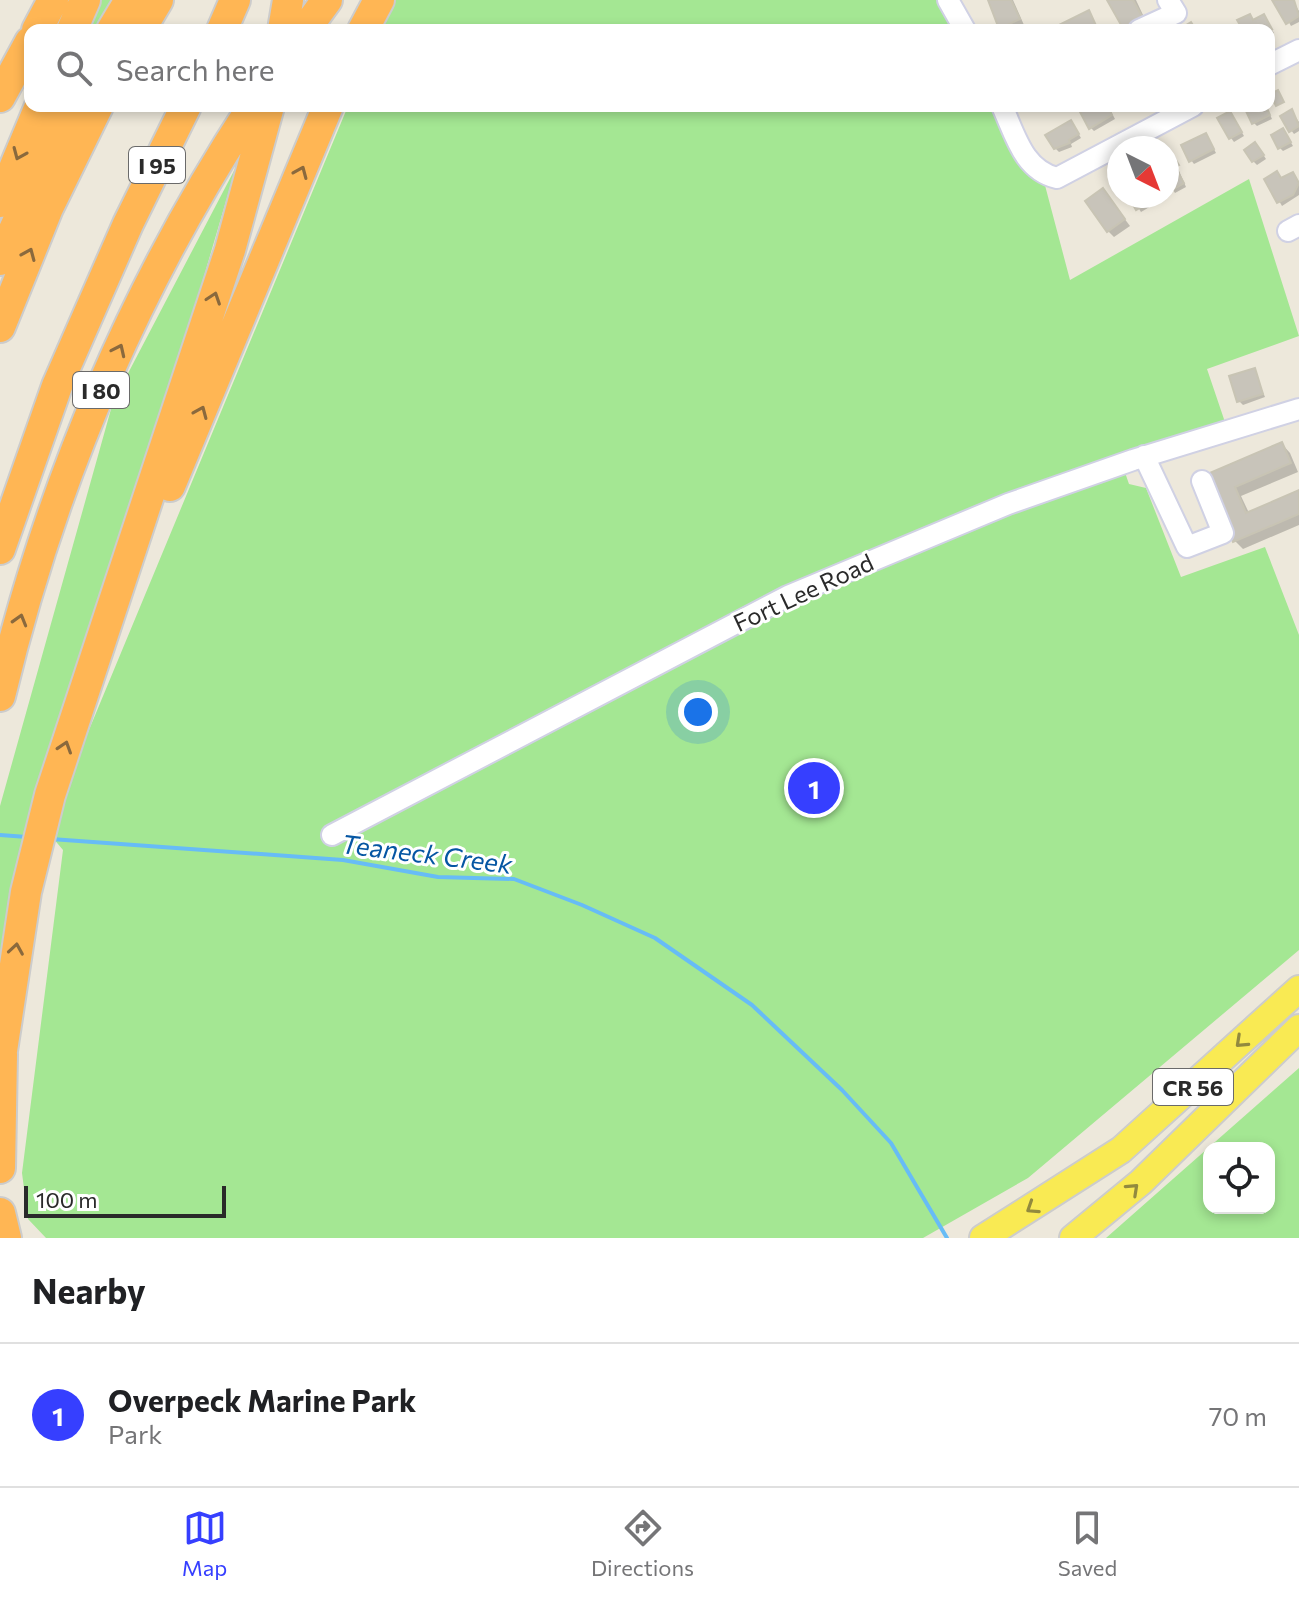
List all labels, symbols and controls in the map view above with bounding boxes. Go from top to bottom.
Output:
search box [24,24,1275,112]
icon: search [52,46,96,90]
text: Search here [116,50,275,87]
north arrow [1107,136,1179,208]
one-way arrow [13,146,29,160]
road number: I 95 [129,147,185,183]
one-way arrow [291,166,307,181]
one-way arrow [19,248,35,262]
one-way arrow [204,292,220,306]
one-way arrow [109,344,125,358]
road number: I 80 [73,372,129,408]
one-way arrow [191,406,207,421]
street label: Fort Lee Road [728,547,878,637]
one-way arrow [10,614,27,628]
your location [678,692,718,732]
one-way arrow [56,740,72,754]
pin: 1 [788,758,840,818]
water label: Teaneck Creek [340,827,515,879]
one-way arrow [7,942,24,956]
one-way arrow [1236,1032,1251,1046]
road number: CR 56 [1153,1069,1233,1105]
map controls [1203,1142,1275,1214]
button: locate [1203,1142,1275,1214]
scale bar [24,1182,226,1218]
one-way arrow [1124,1183,1138,1198]
text: 100 m [36,1186,98,1213]
one-way arrow [1027,1198,1041,1213]
text: Nearby [32,1269,146,1311]
text: Overpeck Marine Park [108,1381,416,1418]
text: 1 [52,1400,64,1431]
text: 70 m [1209,1400,1267,1431]
text: Park [108,1418,162,1449]
tab: Map [182,1506,227,1581]
tab: Directions [591,1506,694,1581]
tab: Saved [1058,1506,1117,1581]

